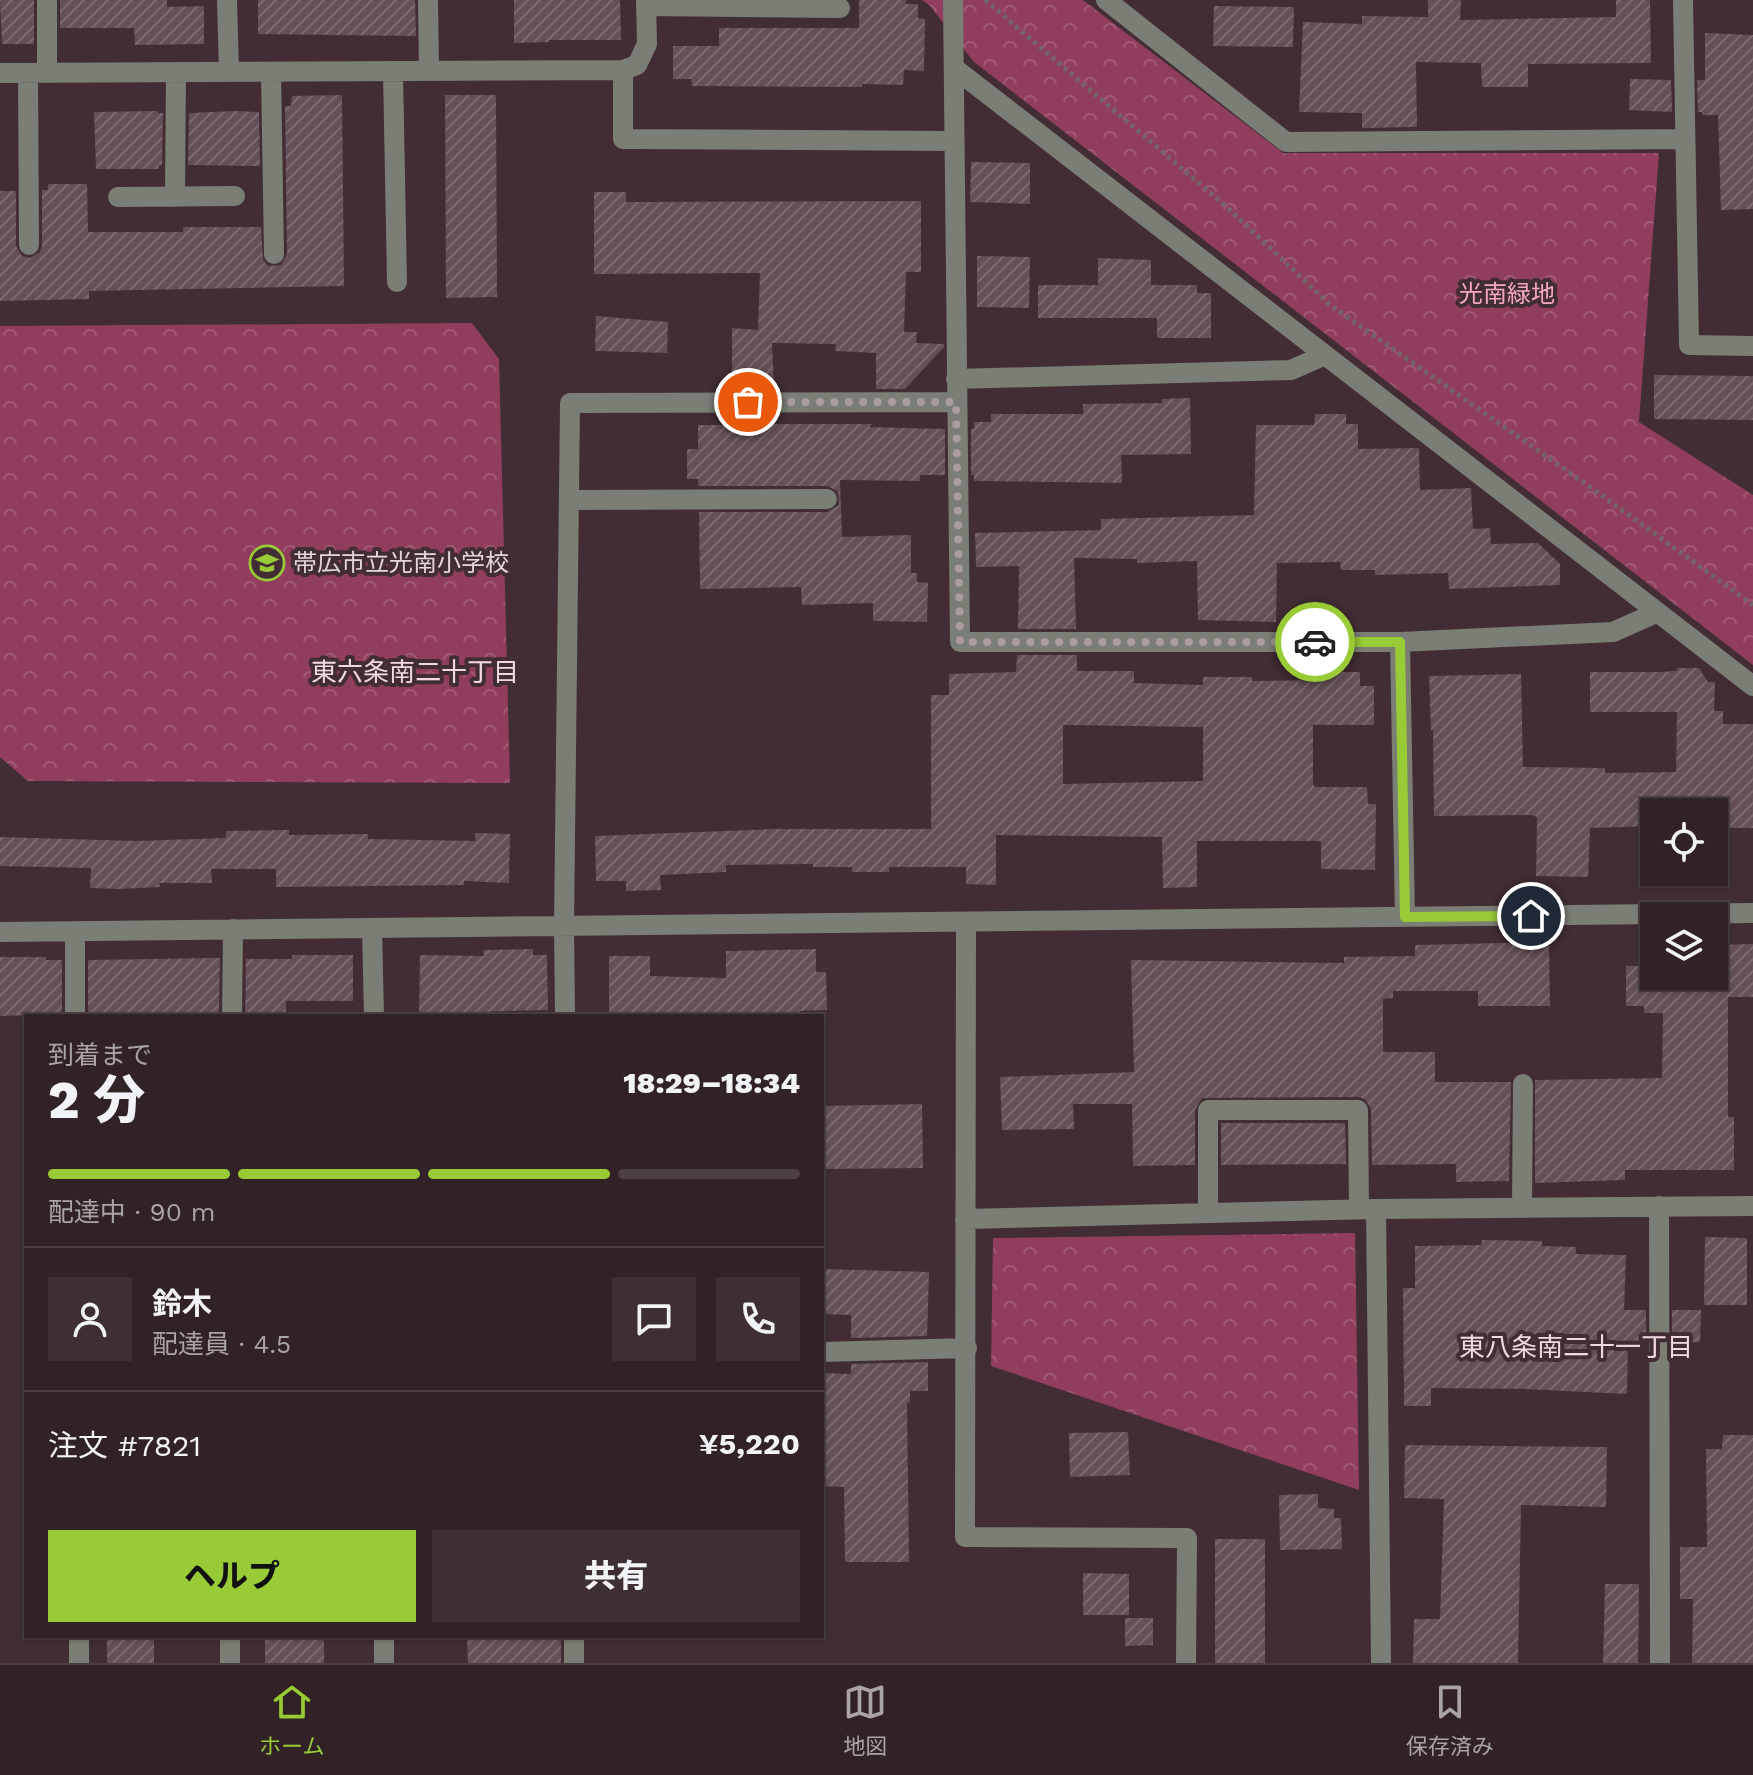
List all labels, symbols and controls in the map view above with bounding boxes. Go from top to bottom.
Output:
park label: 光南緑地 [1459,280,1555,308]
pin [714,368,782,436]
icon: bag [726,380,770,424]
school or university icon: 帯広市立光南小学校 [248,544,286,582]
place label: 帯広市立光南小学校 [293,549,509,577]
courier [1275,602,1355,682]
icon: car [1293,620,1337,664]
district label: 東六条南二十丁目 [311,657,519,687]
map controls [1640,798,1728,990]
button: locate [1640,798,1728,886]
pin [1497,882,1565,950]
icon: home [1509,894,1553,938]
button: layers [1640,902,1728,990]
text: 到着まで [48,1040,152,1070]
text: 18:29–18:34 [623,1065,800,1100]
text: 2 分 [48,1070,145,1131]
text: 配達中 · 90 m [48,1197,215,1227]
button: person [48,1277,132,1361]
button: chat [612,1277,696,1361]
button: phone [716,1277,800,1361]
text: 鈴木 [152,1286,212,1321]
text: 配達員 · 4.5 [152,1329,291,1359]
district label: 東八条南二十一丁目 [1459,1332,1693,1362]
text: ¥5,220 [699,1426,800,1461]
text: 注文 #7821 [48,1428,201,1463]
button: ヘルプ [48,1530,416,1622]
button: 共有 [432,1530,800,1622]
tab: ホーム [259,1680,325,1760]
tab: 地図 [843,1680,887,1760]
tab: 保存済み [1406,1680,1494,1760]

